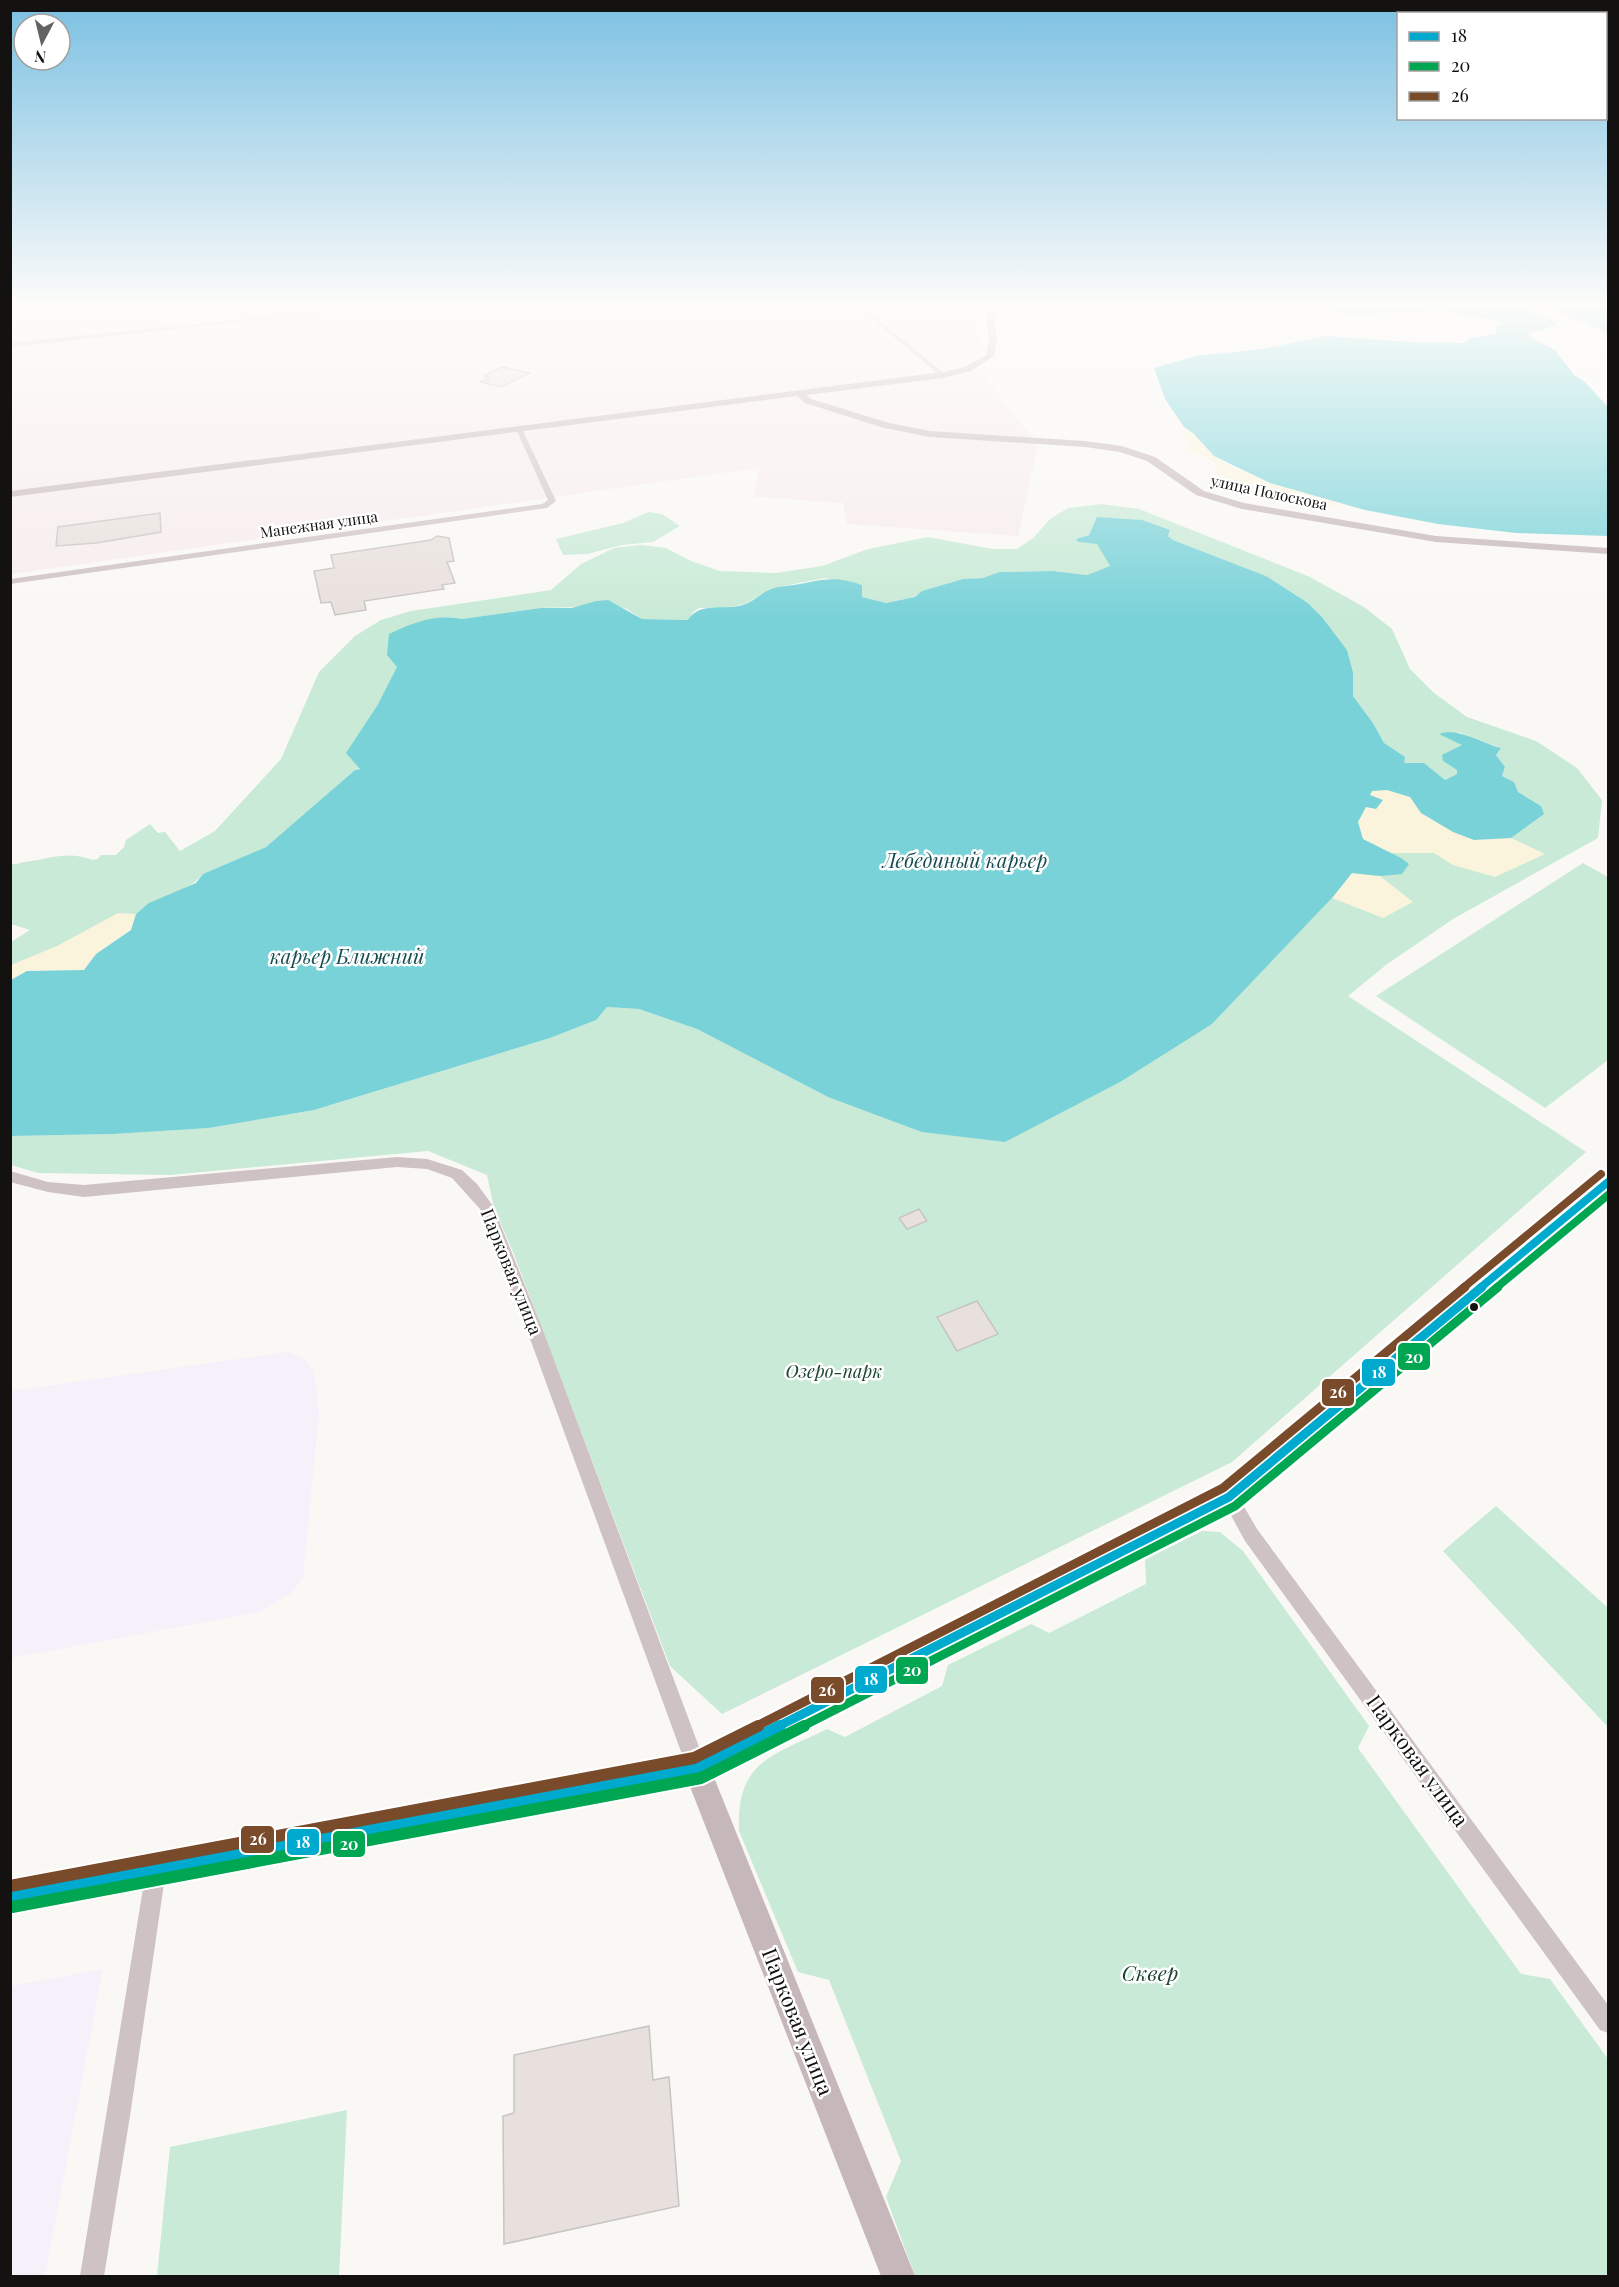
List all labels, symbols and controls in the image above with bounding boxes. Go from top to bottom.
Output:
north arrow [12,12,72,72]
legend [1397,12,1607,120]
text: 18 [1451,23,1467,47]
text: N [33,46,47,69]
text: 20 [1451,53,1470,77]
text: 26 [1451,83,1469,107]
street label: улица Полоскова [1208,470,1330,514]
street label: Манежная улица [259,506,380,542]
water label: Лебединый карьер [881,846,1047,873]
water label: карьер Ближний [270,942,425,969]
street label: Парковая улица [476,1205,548,1338]
unlabelled marker [1468,1301,1480,1313]
line badge: 20 [1397,1342,1431,1371]
text: 20 [1405,1346,1423,1367]
line badge: 18 [1361,1358,1396,1387]
park label: Озеро-парк [786,1359,882,1383]
text: 18 [1371,1361,1387,1382]
line badge: 26 [1321,1378,1355,1407]
text: 26 [1329,1381,1347,1402]
line badge: 20 [895,1656,929,1685]
text: 20 [903,1659,921,1680]
line badge: 18 [854,1665,888,1694]
text: 18 [863,1668,879,1689]
line badge: 26 [810,1676,845,1704]
text: 26 [818,1679,836,1700]
street label: Парковая улица [1361,1688,1476,1832]
line badge: 26 [240,1825,275,1854]
text: 26 [249,1828,267,1849]
line badge: 18 [286,1828,320,1856]
line badge: 20 [332,1830,366,1858]
text: 18 [295,1831,311,1852]
text: 20 [340,1833,358,1854]
street label: Парковая улица [757,1943,841,2100]
park label: Сквер [1122,1958,1178,1986]

